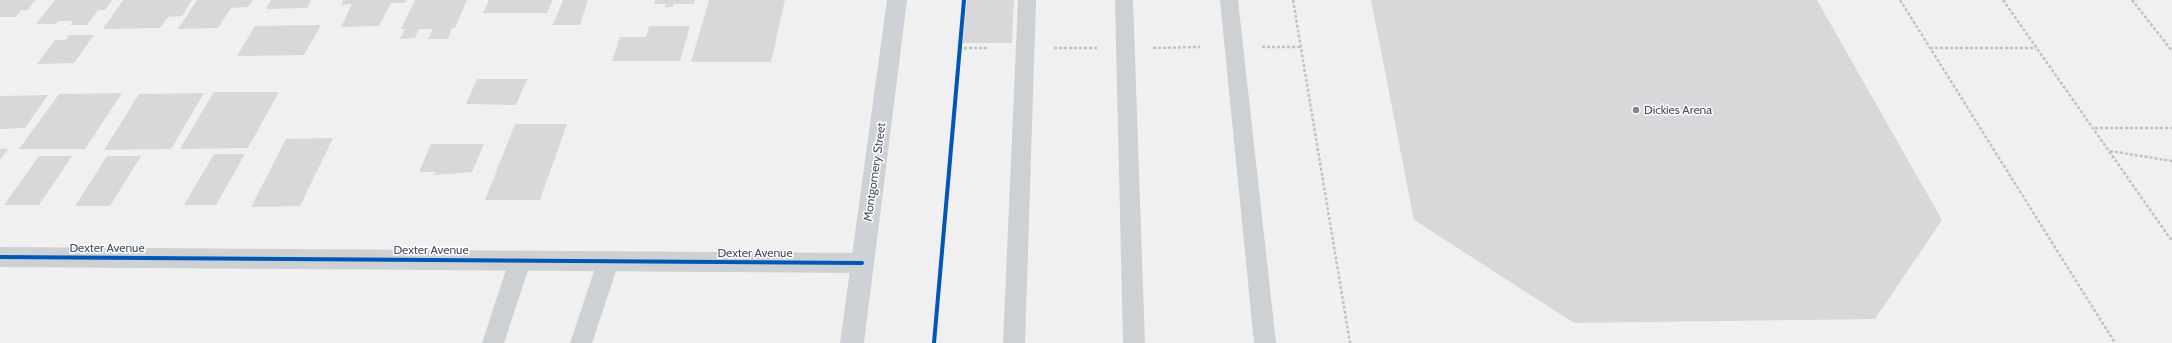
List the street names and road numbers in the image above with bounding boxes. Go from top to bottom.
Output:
street label: Montgomery Street [861,122,889,222]
street label: Dexter Avenue [69,241,145,255]
street label: Dexter Avenue [393,243,469,257]
street label: Dexter Avenue [717,246,793,260]

